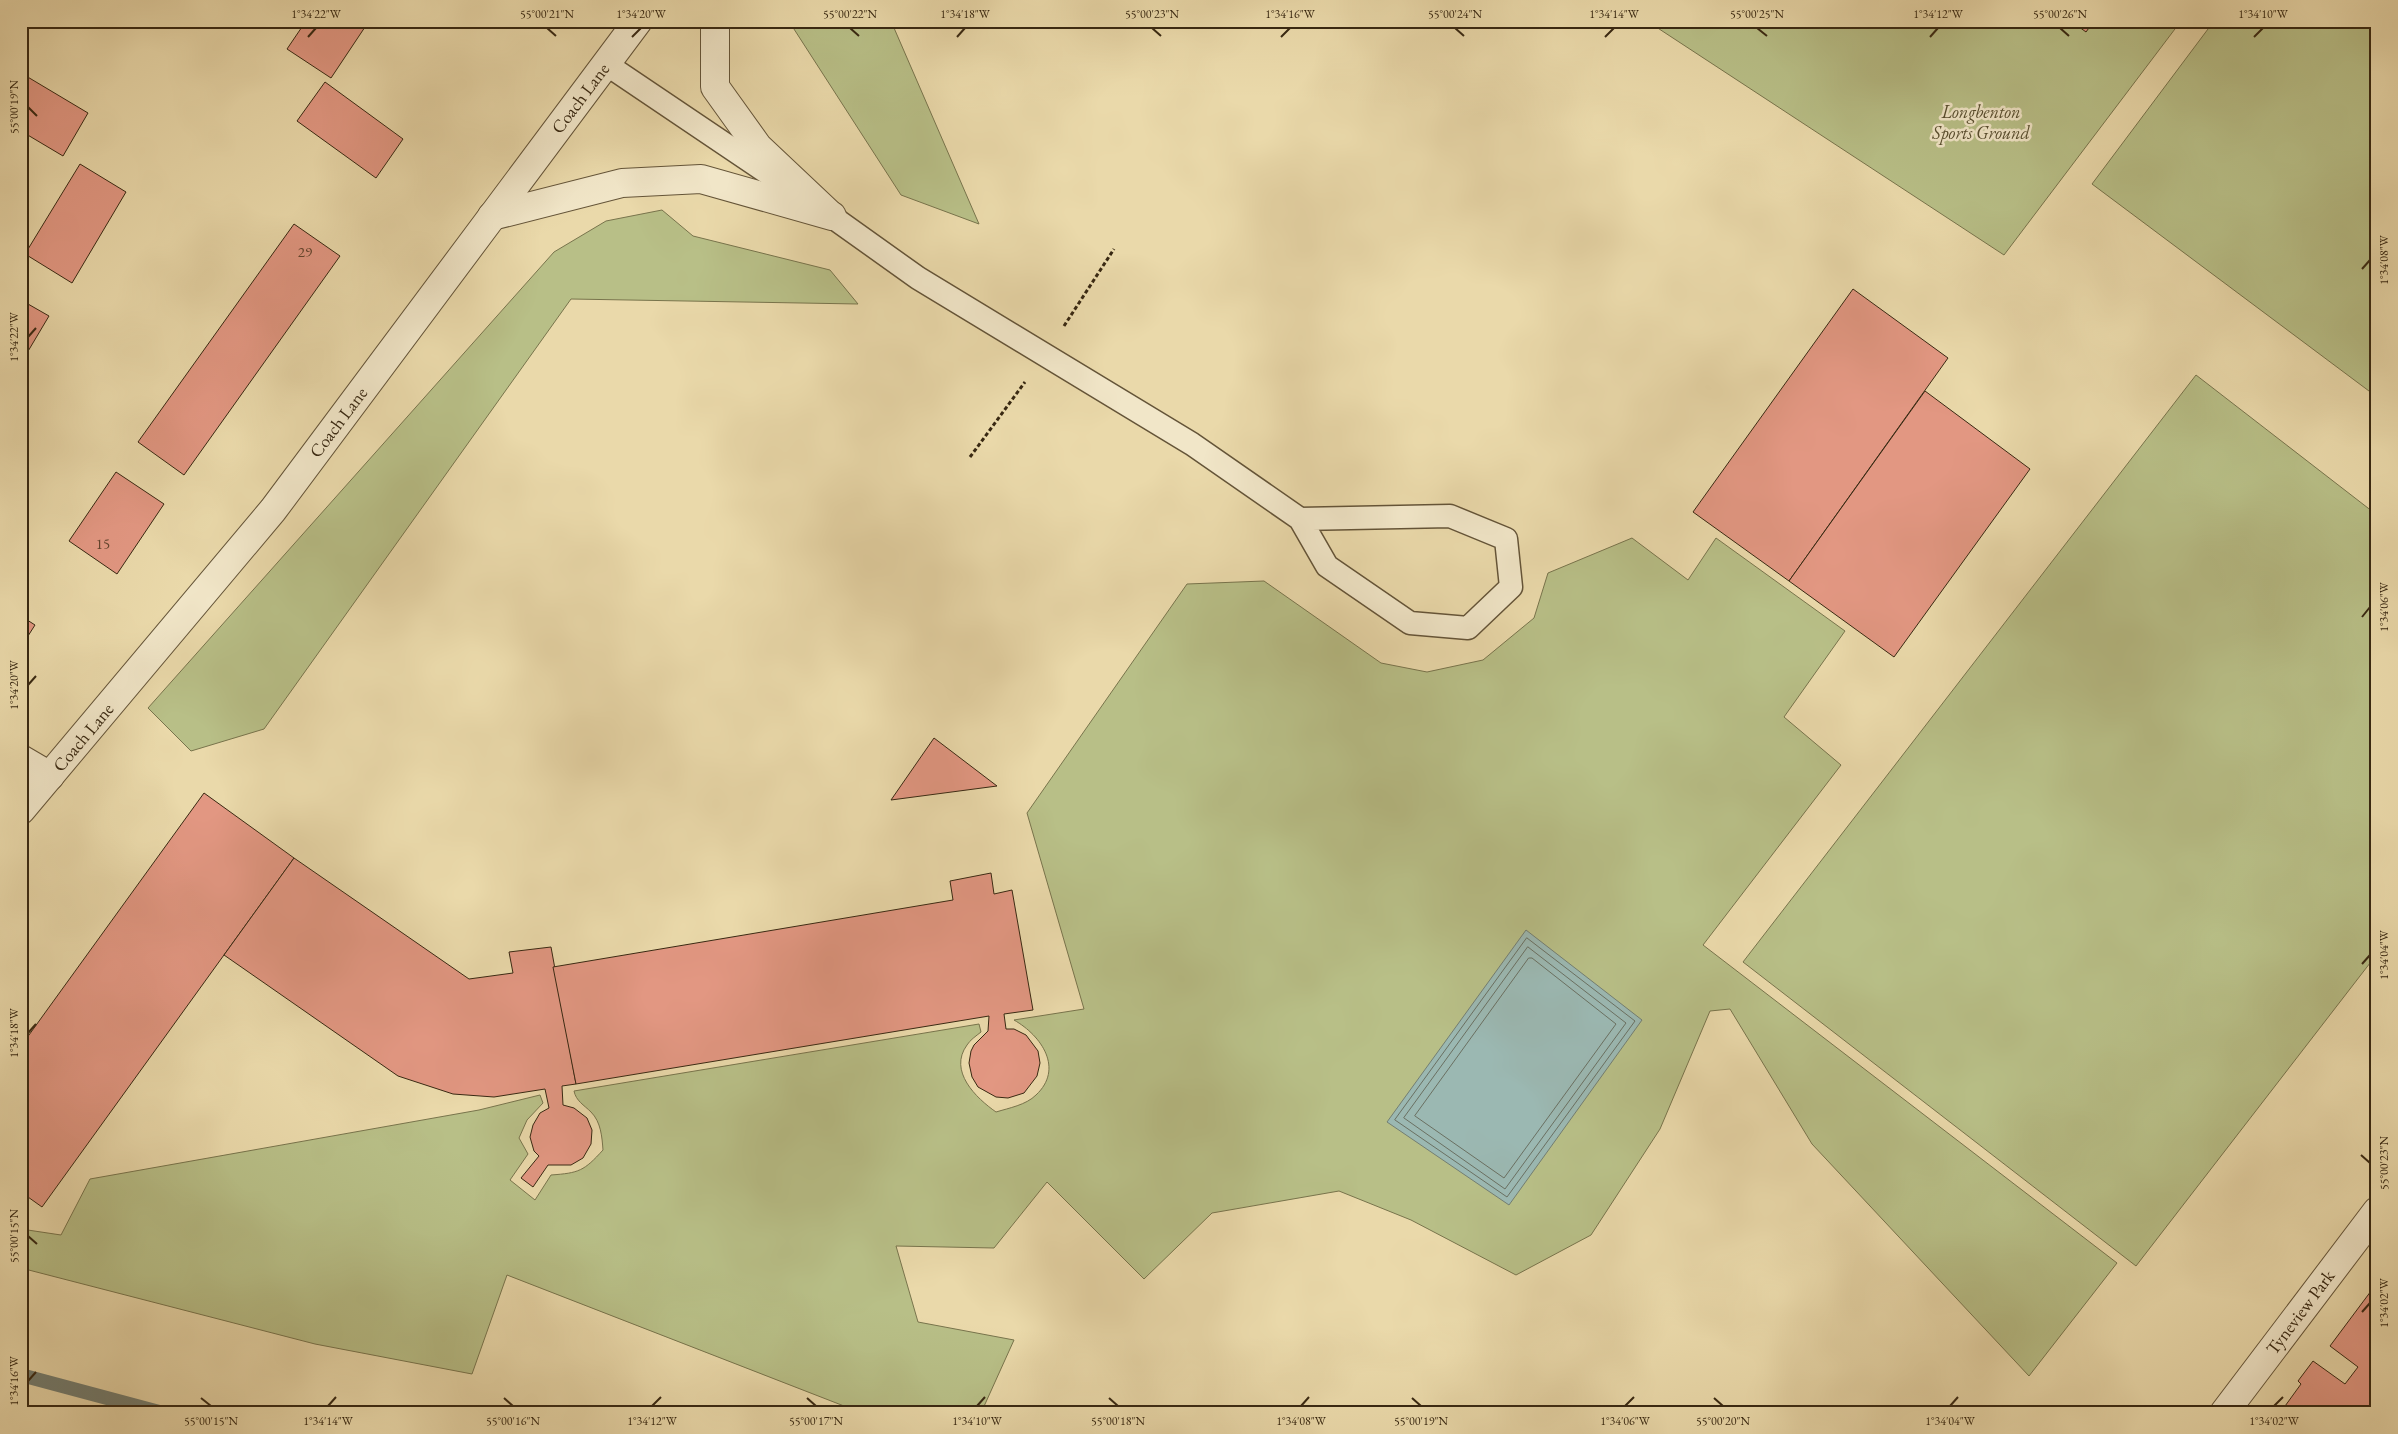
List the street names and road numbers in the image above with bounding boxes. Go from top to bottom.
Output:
street label: Coach Lane [546,58,614,138]
street label: Coach Lane [304,382,372,462]
street label: Coach Lane [48,698,118,776]
street label: Tyneview Park [2261,1264,2340,1359]

